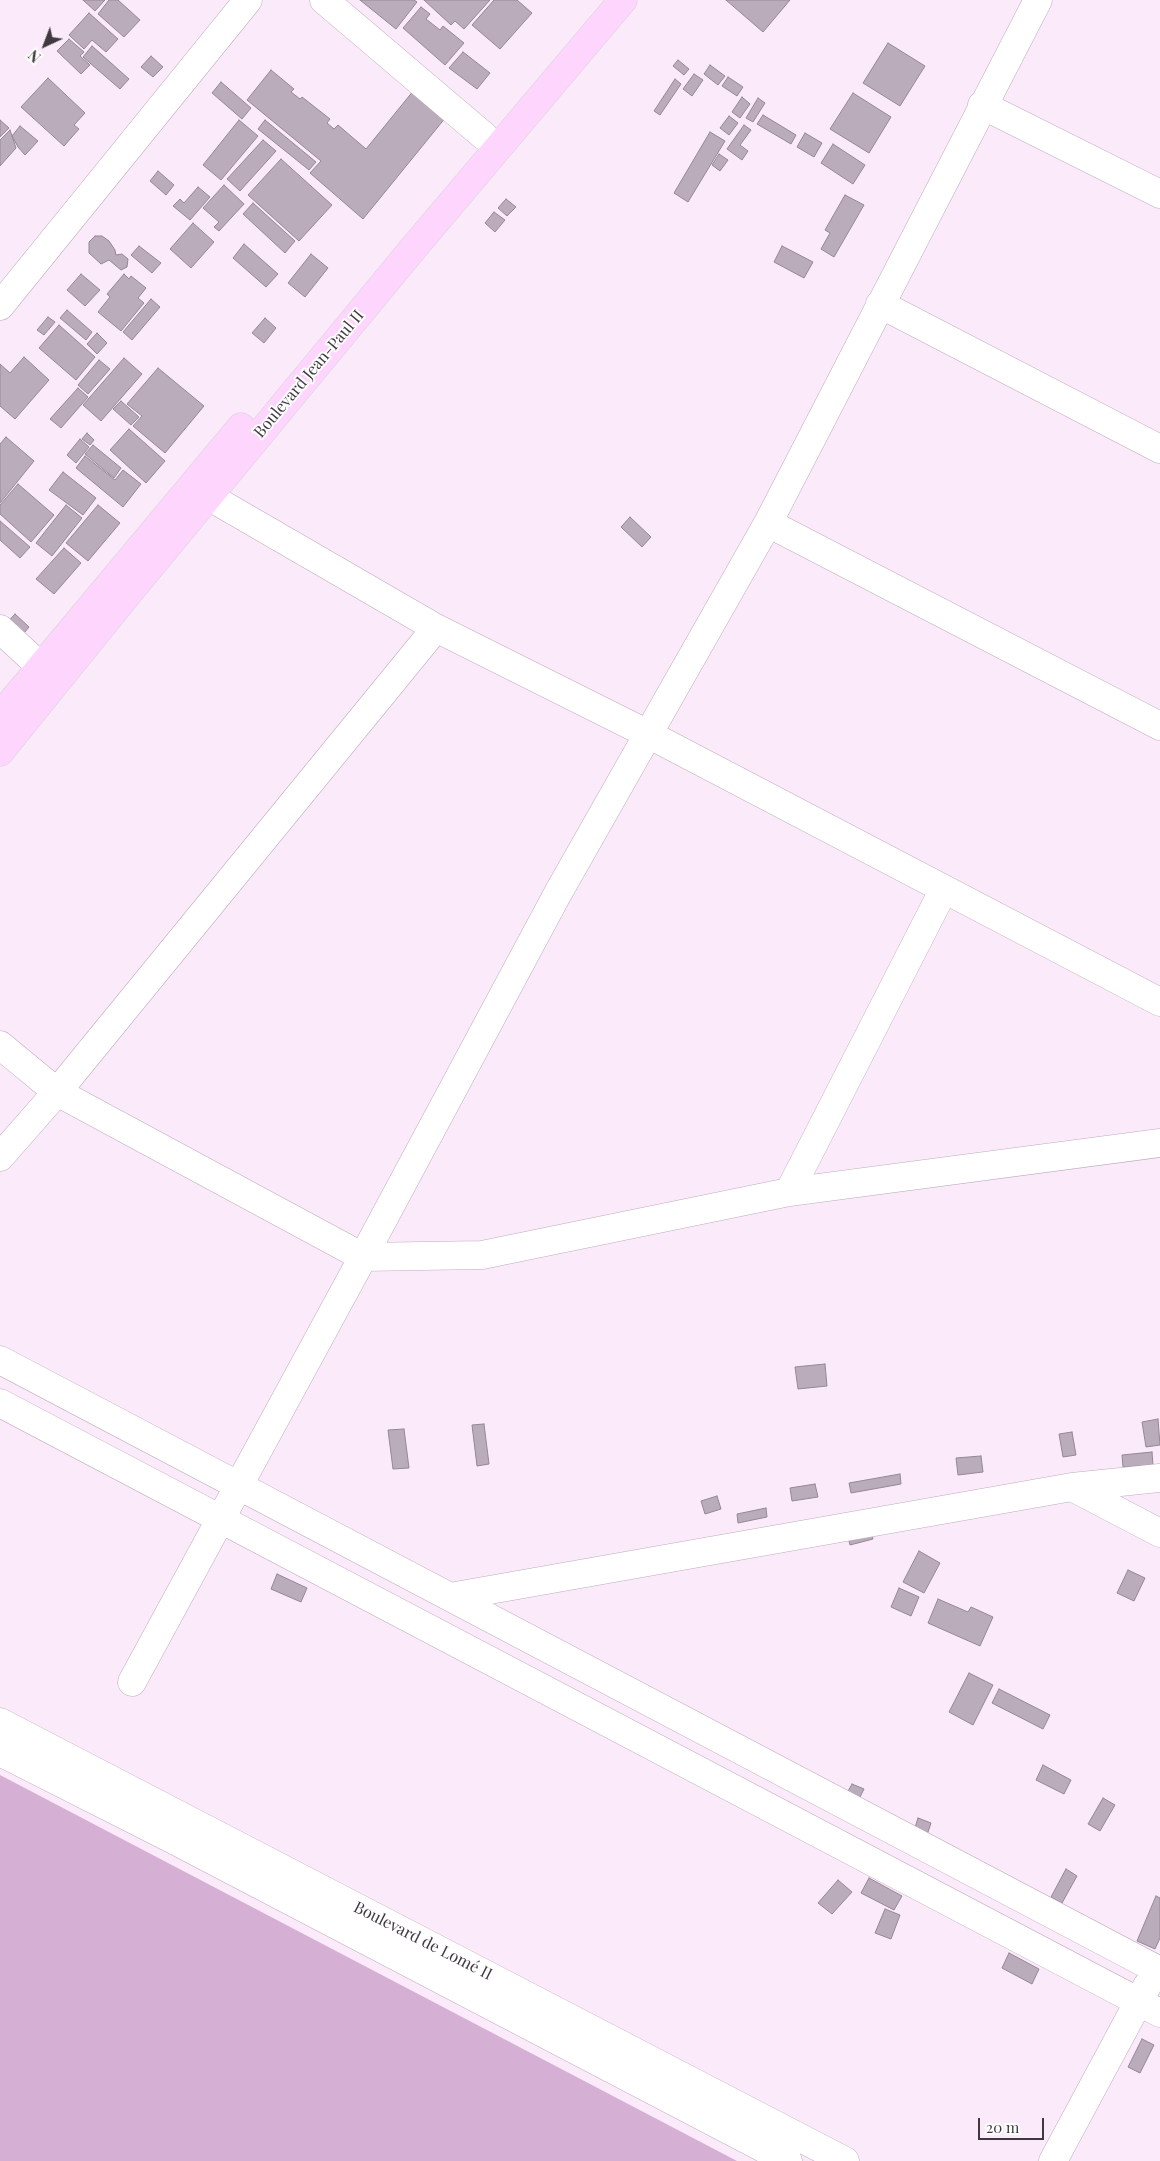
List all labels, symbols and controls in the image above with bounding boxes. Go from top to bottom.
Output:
north arrow [20,20,70,70]
text: N [24,46,45,67]
street label: Boulevard Jean-Paul II [250,306,368,442]
street label: Boulevard de Lomé II [351,1898,495,1984]
scale bar [980,2108,1046,2140]
text: 20 m [986,2117,1019,2137]

